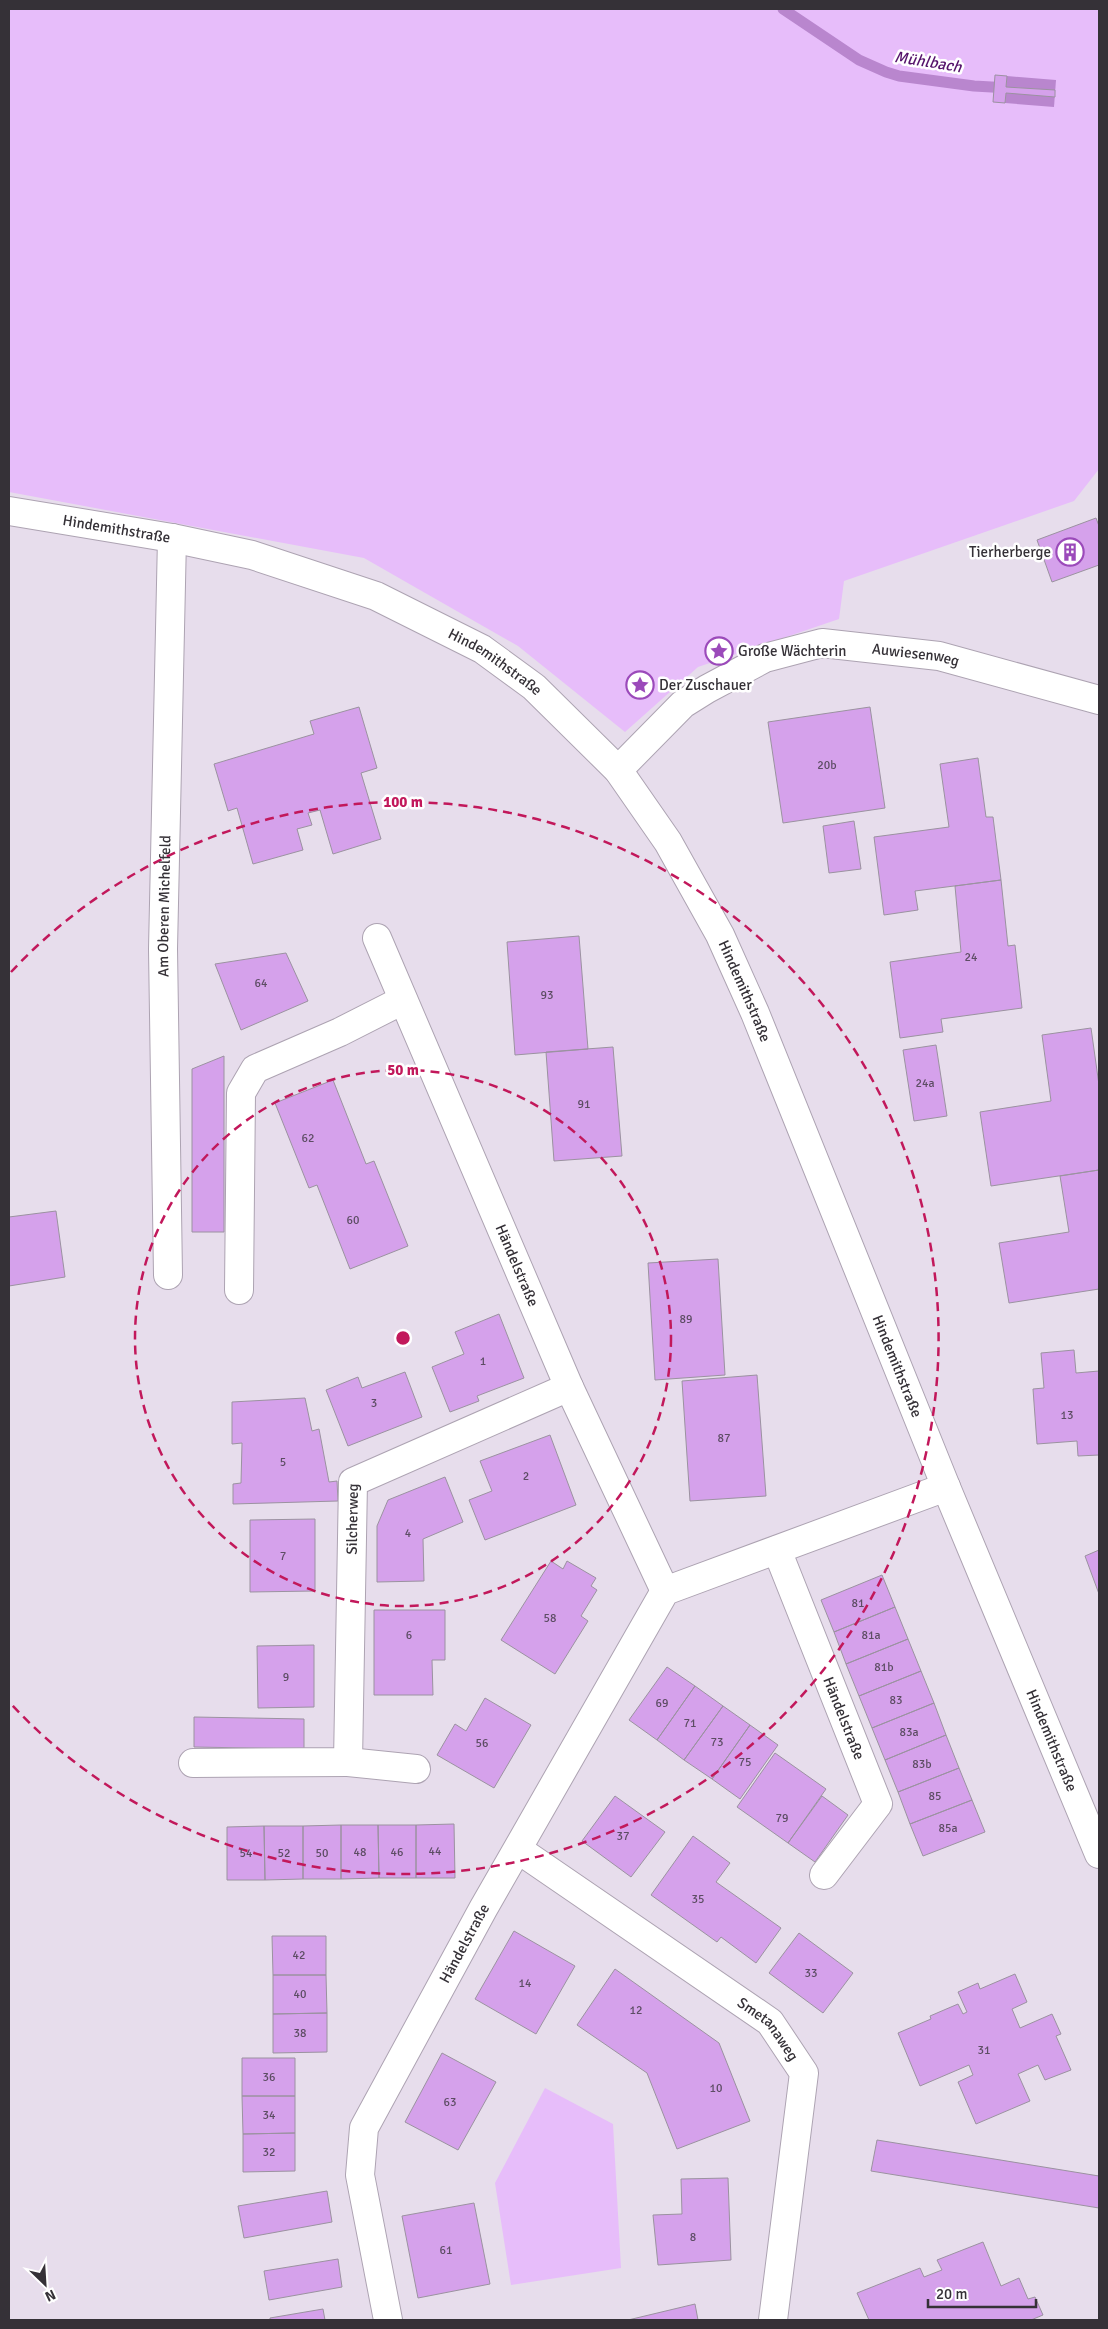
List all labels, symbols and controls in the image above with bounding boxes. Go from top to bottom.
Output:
water label: Mühlbach [893,47,964,77]
street label: Hindemithstraße [61,511,172,547]
building icon: Tierherberge [1055,537,1085,567]
place label: Tierherberge [969,543,1051,561]
street label: Hindemithstraße [445,625,546,699]
place icon: Große Wächterin [704,636,734,666]
street label: Auwiesenweg [871,640,961,670]
place label: Große Wächterin [738,642,846,660]
place icon: Der Zuschauer [625,670,655,700]
place label: Der Zuschauer [659,676,752,694]
house number: 20b [817,758,837,773]
text: 100 m [383,793,423,811]
street label: Am Oberen Michelfeld [154,835,174,977]
street label: Hindemithstraße [715,937,775,1044]
house number: 24 [965,950,978,965]
house number: 64 [255,976,268,991]
house number: 93 [541,988,553,1003]
text: 50 m [387,1061,419,1079]
house number: 24a [915,1076,935,1091]
house number: 91 [578,1097,590,1112]
house number: 62 [302,1131,314,1146]
house number: 60 [347,1213,359,1228]
street label: Händelstraße [491,1222,542,1309]
house number: 89 [680,1312,692,1327]
street label: Hindemithstraße [869,1312,926,1420]
centre of rings [394,1329,412,1347]
house number: 1 [480,1354,486,1369]
house number: 3 [371,1396,377,1411]
house number: 13 [1061,1408,1073,1423]
house number: 87 [718,1431,730,1446]
house number: 5 [280,1455,286,1470]
house number: 2 [523,1469,529,1484]
street label: Silcherweg [343,1483,362,1555]
house number: 4 [405,1526,412,1541]
house number: 7 [280,1549,286,1564]
house number: 81 [852,1596,864,1611]
house number: 58 [544,1611,556,1626]
house number: 6 [406,1628,412,1643]
house number: 81a [861,1628,881,1643]
house number: 81b [874,1660,894,1675]
house number: 9 [283,1670,289,1685]
street label: Händelstraße [819,1674,868,1762]
street label: Hindemithstraße [1022,1687,1081,1794]
house number: 83 [890,1693,902,1708]
house number: 69 [656,1696,668,1711]
house number: 71 [684,1716,696,1731]
house number: 83a [899,1725,919,1740]
house number: 73 [711,1735,723,1750]
house number: 56 [476,1736,488,1751]
house number: 75 [739,1755,751,1770]
house number: 83b [912,1757,932,1772]
house number: 85 [929,1789,941,1804]
house number: 79 [776,1811,788,1826]
house number: 85a [938,1821,958,1836]
house number: 37 [617,1829,629,1844]
house number: 44 [429,1844,442,1859]
house number: 48 [354,1845,366,1860]
house number: 46 [391,1845,403,1860]
house number: 54 [240,1846,253,1861]
house number: 52 [278,1846,290,1861]
house number: 50 [316,1846,328,1861]
house number: 35 [692,1892,704,1907]
street label: Händelstraße [436,1900,493,1986]
house number: 42 [293,1948,305,1963]
house number: 33 [805,1966,817,1981]
house number: 14 [519,1976,532,1991]
house number: 40 [294,1987,306,2002]
street label: Smetanaweg [734,1993,802,2064]
house number: 12 [630,2003,642,2018]
house number: 38 [294,2026,306,2041]
house number: 31 [978,2043,990,2058]
house number: 36 [263,2070,275,2085]
house number: 10 [710,2081,722,2096]
house number: 63 [444,2095,456,2110]
house number: 34 [263,2108,276,2123]
house number: 32 [263,2145,275,2160]
house number: 8 [690,2230,696,2245]
house number: 61 [440,2243,452,2258]
north arrow [20,2259,70,2309]
scale bar [928,2276,1036,2308]
text: 20 m [936,2285,967,2303]
text: N [42,2286,58,2305]

